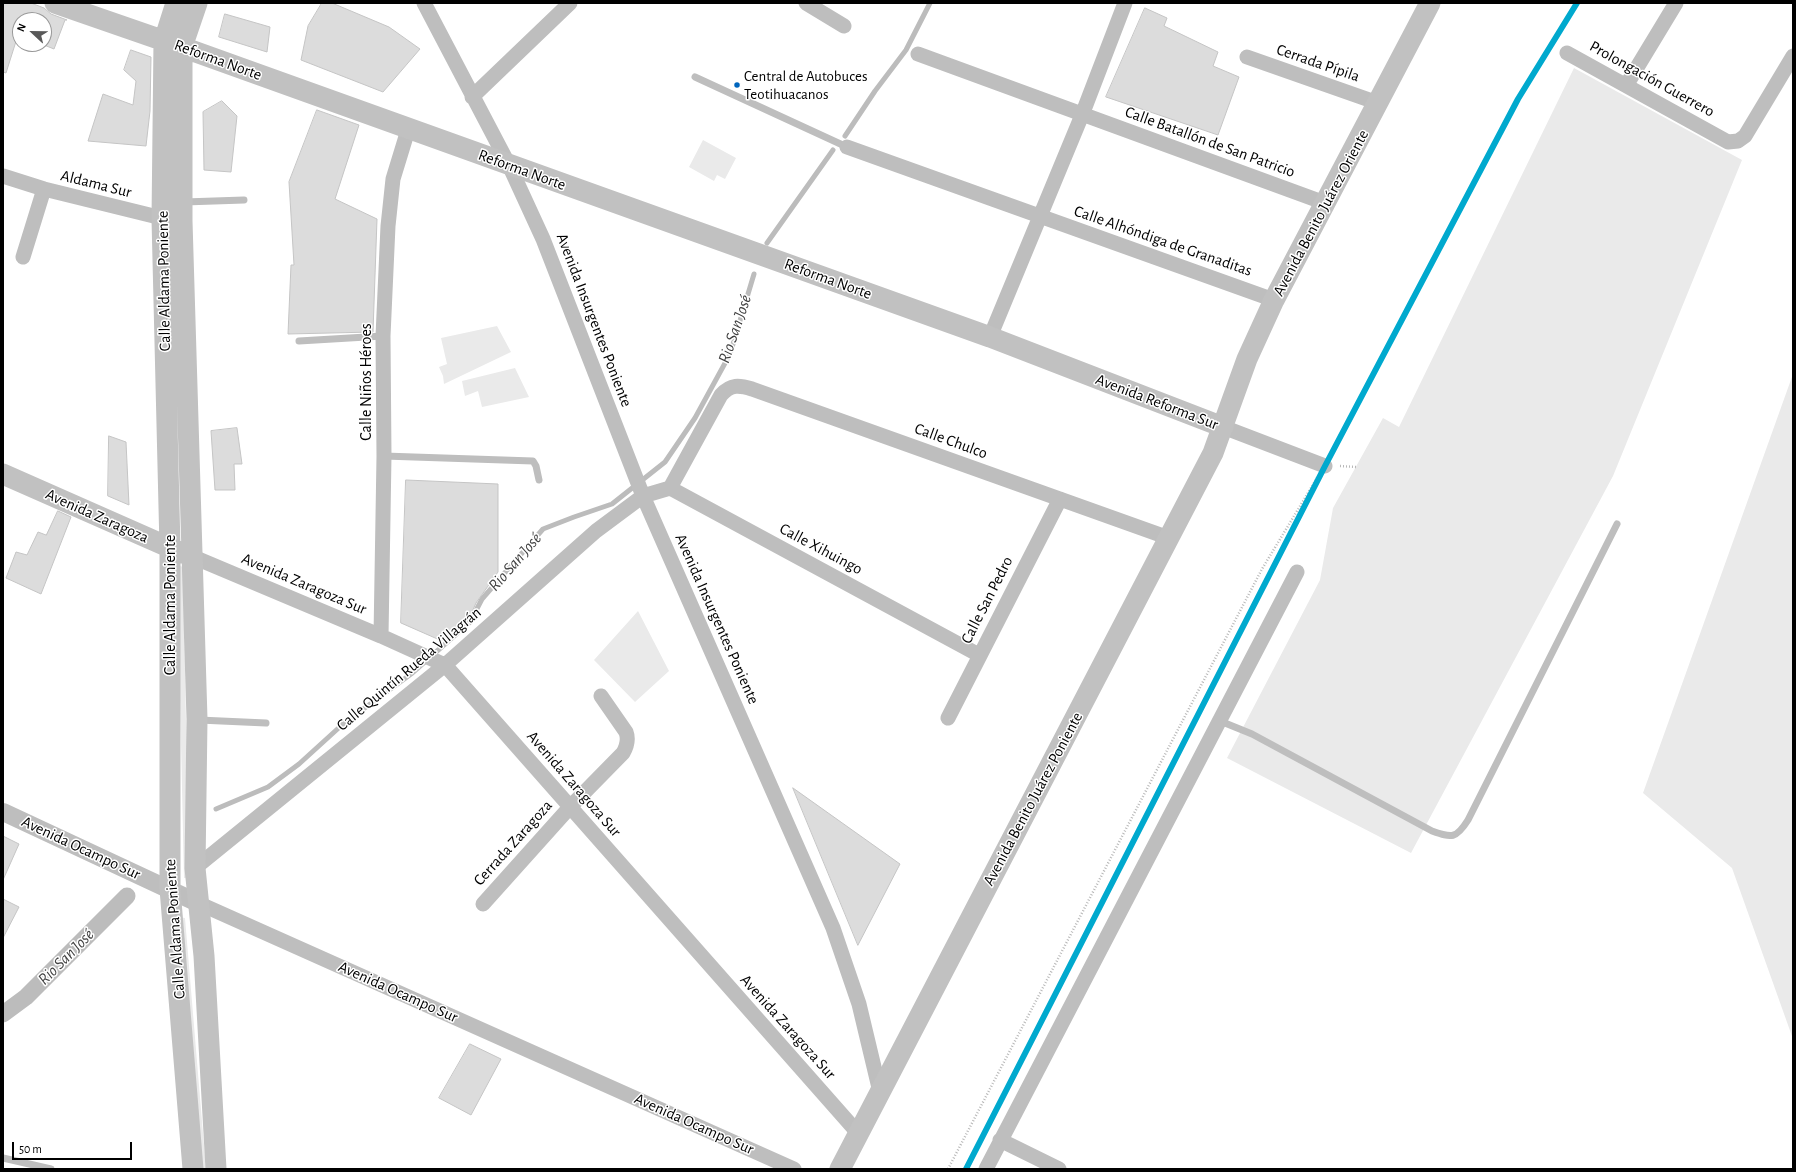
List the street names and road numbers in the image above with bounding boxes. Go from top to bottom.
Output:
street label: Reforma Norte [172,35,264,85]
street label: Prolongación Guerrero [1586,37,1718,121]
street label: Cerrada Pípila [1274,40,1362,86]
street label: Calle Batallón de San Patricio [1122,102,1298,182]
street label: Avenida Benito Juárez Oriente [1269,127,1373,299]
street label: Reforma Norte [476,145,568,195]
street label: Aldama Sur [59,166,133,202]
street label: Calle Alhóndiga de Granaditas [1072,201,1254,281]
street label: Calle Aldama Poniente [153,211,175,351]
street label: Avenida Insurgentes Poniente [552,230,636,410]
street label: Reforma Norte [782,254,874,304]
street label: Calle Niños Héroes [356,323,376,441]
street label: Avenida Reforma Sur [1093,370,1221,434]
street label: Calle Chulco [912,419,990,463]
street label: Avenida Zaragoza [42,485,152,547]
street label: Calle Xihuingo [776,519,866,579]
street label: Avenida Insurgentes Poniente [671,531,763,707]
street label: Calle Aldama Poniente [160,535,180,675]
street label: Avenida Zaragoza Sur [239,549,369,619]
street label: Calle San Pedro [957,553,1017,647]
street label: Calle Quintín Rueda Villagrán [333,603,485,735]
street label: Avenida Benito Juárez Poniente [979,709,1087,889]
street label: Avenida Zaragoza Sur [523,727,625,841]
street label: Cerrada Zaragoza [469,796,557,890]
street label: Avenida Ocampo Sur [19,812,143,884]
street label: Calle Aldama Poniente [161,858,189,1000]
street label: Avenida Ocampo Sur [335,957,461,1027]
street label: Avenida Zaragoza Sur [736,971,840,1083]
street label: Avenida Ocampo Sur [631,1089,757,1159]

